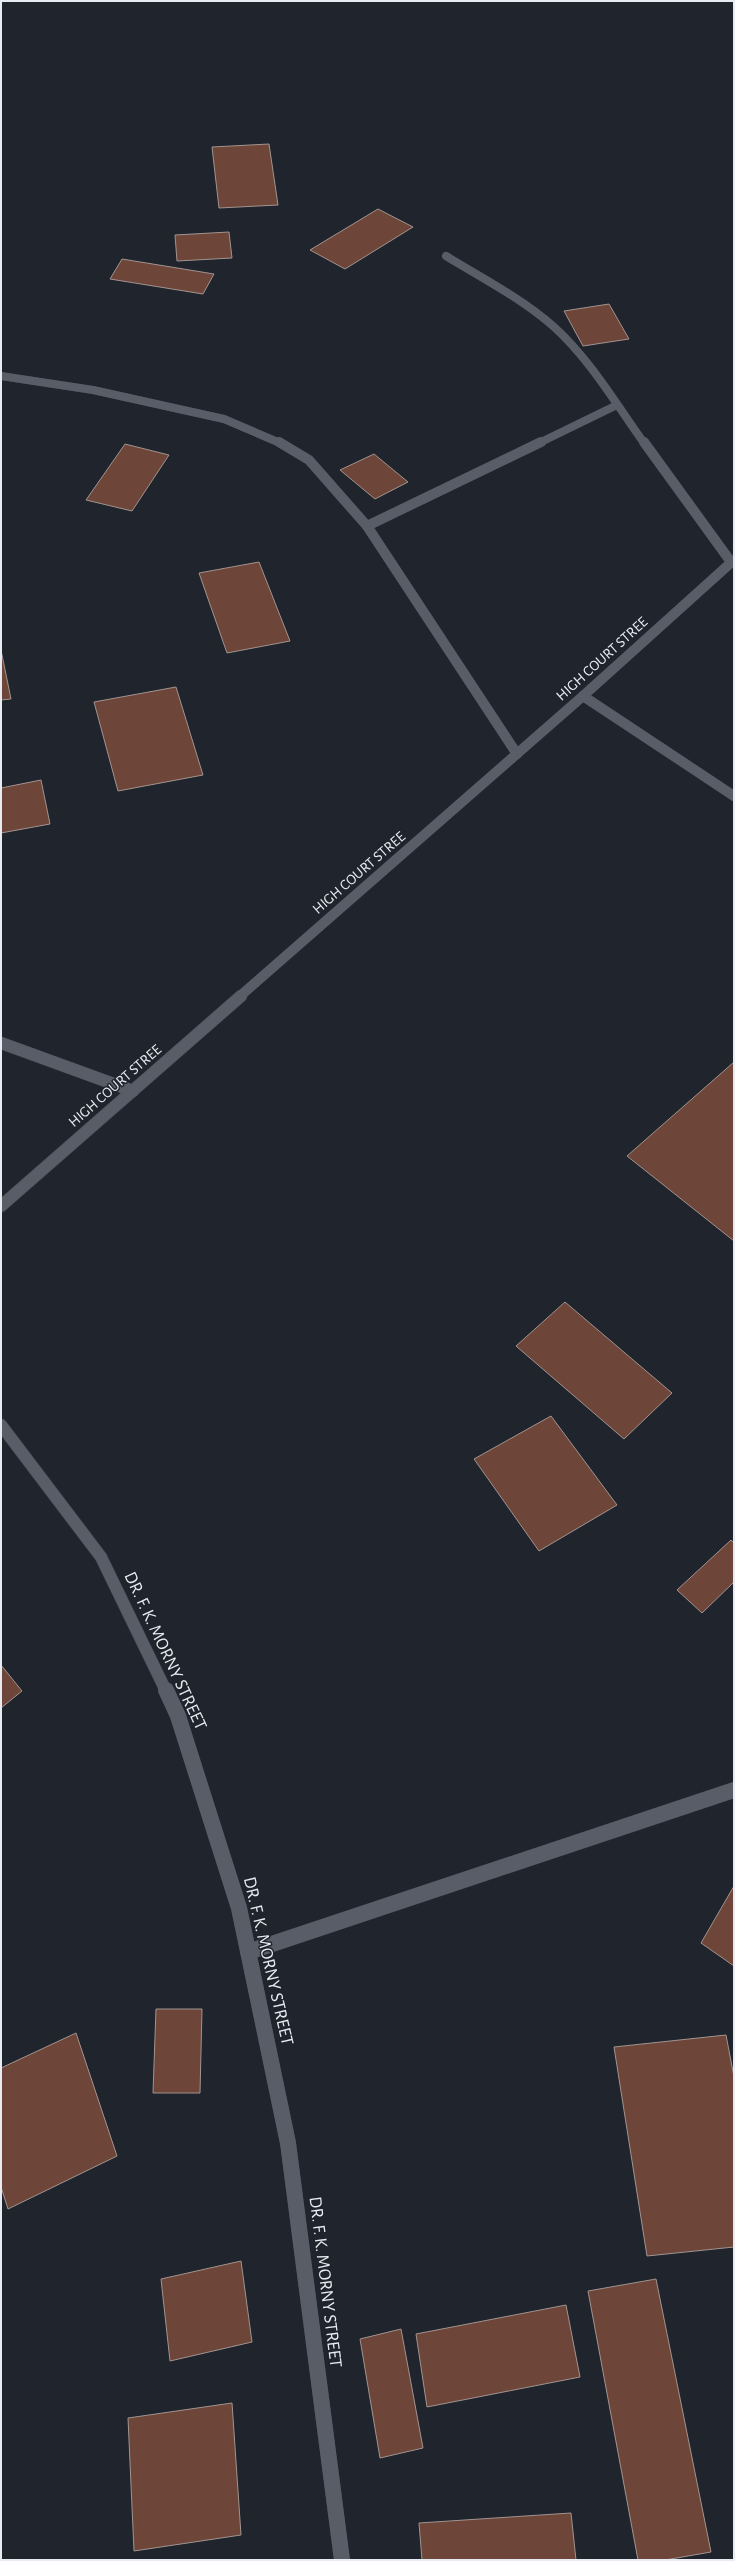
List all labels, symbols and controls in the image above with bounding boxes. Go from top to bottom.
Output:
street label: HIGH COURT STREE [553,614,651,704]
street label: HIGH COURT STREE [310,829,408,917]
street label: HIGH COURT STREE [66,1042,164,1130]
street label: DR. F. K. MORNY STREET [120,1569,210,1733]
street label: DR. F. K. MORNY STREET [240,1875,296,2047]
street label: DR. F. K. MORNY STREET [306,2195,344,2369]

